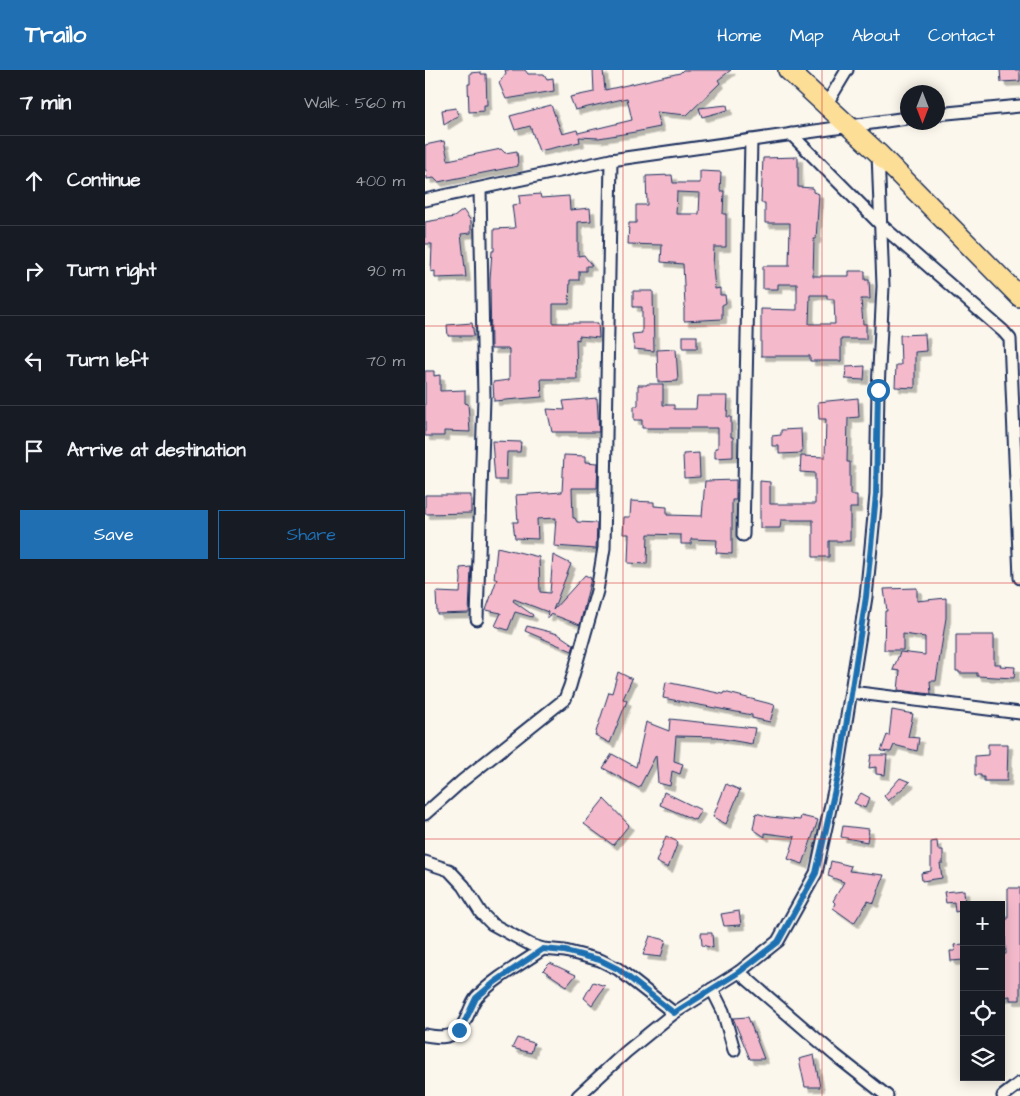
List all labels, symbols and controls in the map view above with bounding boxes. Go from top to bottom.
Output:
text: Trailo [25,18,86,52]
text: Home [717,23,762,48]
text: Map [790,23,824,48]
text: About [852,23,900,48]
text: Contact [928,23,995,48]
north arrow [900,85,945,130]
text: 7 min [20,88,71,117]
text: Walk · 560 m [304,92,405,114]
icon: ahead [20,167,48,195]
text: Continue [67,167,141,194]
text: 400 m [355,170,405,192]
icon: right [20,257,48,285]
text: Turn right [67,257,156,284]
text: 90 m [367,260,405,282]
icon: left [20,347,48,375]
text: Turn left [67,347,148,374]
text: 70 m [366,350,405,372]
route start [867,379,890,402]
icon: arrive [20,437,48,465]
text: Arrive at destination [67,437,246,464]
button: Save [20,510,208,559]
button: Share [218,510,405,559]
map controls [960,901,1005,1081]
button: + [960,901,1005,946]
button: − [960,946,1005,991]
button: locate [960,991,1005,1036]
route end [448,1019,471,1042]
button: layers [960,1036,1005,1081]

